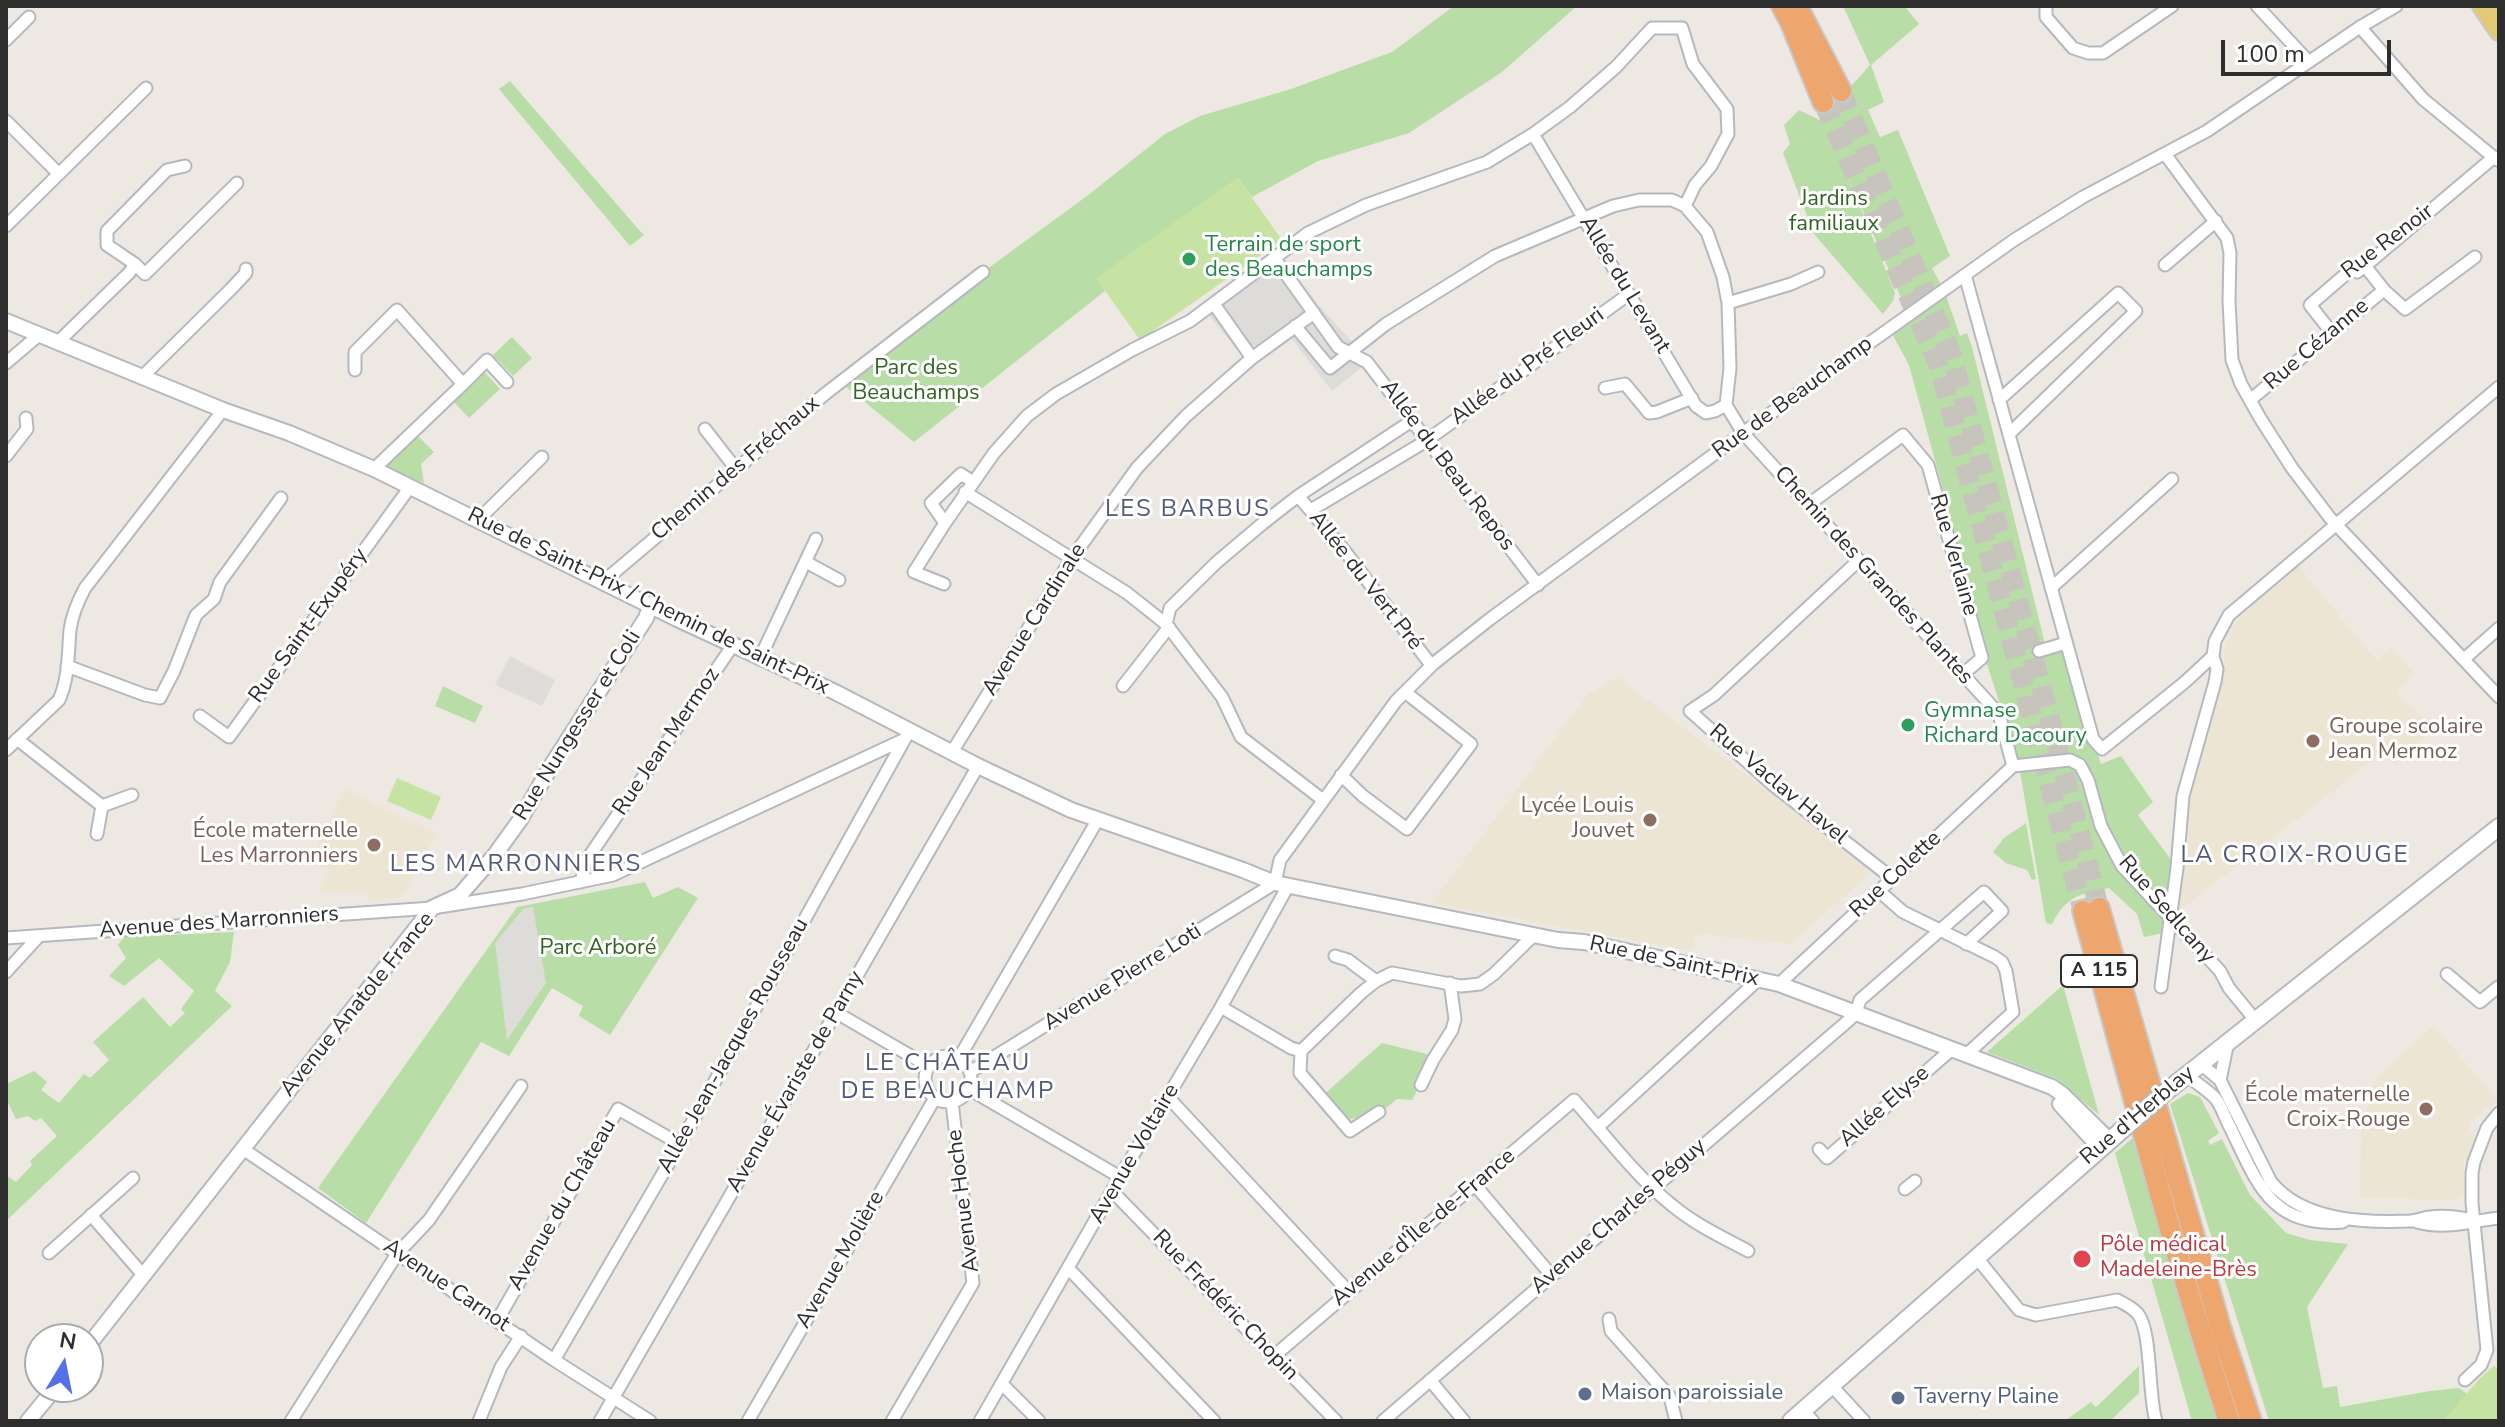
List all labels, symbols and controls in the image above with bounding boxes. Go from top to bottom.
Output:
scale bar [2225,24,2395,74]
text: 100 m [2235,38,2305,70]
park label: Jardins familiaux [1789,187,1879,238]
street label: Rue Renoir [2337,199,2439,285]
street label: Allée du Levant [1573,212,1675,358]
place label: Terrain de sport des Beauchamps [1205,233,1373,284]
marker: Terrain de sport des Beauchamps [1180,250,1198,268]
street label: Rue Cézanne [2259,294,2375,396]
street label: Allée du Pré Fleuri [1446,303,1610,431]
street label: Rue de Beauchamp [1708,331,1878,465]
park label: Parc des Beauchamps [852,356,980,408]
street label: Allée du Beau Repos [1374,375,1520,557]
street label: Chemin des Fréchaux [647,391,825,547]
street label: Chemin des Grandes Plantes [1768,461,1978,691]
street label: Rue Verlaine [1923,491,1983,619]
district label: LES BARBUS [1105,496,1271,524]
street label: Rue de Saint-Prix / Chemin de Saint-Prix [463,503,833,701]
street label: Allée du Vert Pré [1302,506,1428,656]
street label: Avenue Cardinale [978,539,1092,701]
street label: Rue Saint-Exupéry [244,543,374,709]
street label: Rue Nungesser et Coli [509,626,647,826]
street label: Rue Jean Mermoz [608,663,726,821]
place label: Gymnase Richard Dacoury [1924,699,2087,750]
place label: Groupe scolaire Jean Mermoz [2329,715,2483,766]
marker: Gymnase Richard Dacoury [1899,716,1917,734]
street label: Rue Vaclav Havel [1703,719,1853,851]
marker: Groupe scolaire Jean Mermoz [2304,732,2322,750]
place label: Lycée Louis Jouvet [1521,794,1634,846]
marker: Lycée Louis Jouvet [1641,811,1659,829]
place label: École maternelle Les Marronniers [193,819,358,870]
street label: Rue Colette [1845,826,1947,924]
marker: École maternelle Les Marronniers [365,836,383,854]
district label: LA CROIX-ROUGE [2180,842,2410,870]
district label: LES MARRONNIERS [390,851,642,879]
street label: Rue Sedlcany [2112,851,2220,969]
street label: Avenue des Marronniers [98,901,340,945]
street label: Avenue Anatole France [275,907,441,1103]
street label: Allée Jean-Jacques Rousseau [653,914,815,1178]
street label: Avenue Pierre Loti [1039,919,1207,1037]
street label: Rue de Saint-Prix [1587,931,1761,993]
park label: Parc Arboré [539,936,657,962]
road number: A 115 [2061,955,2137,987]
street label: Avenue Évariste de Parny [722,967,870,1197]
district label: LE CHÂTEAU DE BEAUCHAMP [841,1050,1055,1106]
street label: Allée Elyse [1835,1061,1935,1153]
street label: Rue d'Herblay [2076,1061,2200,1171]
street label: Avenue Voltaire [1084,1079,1186,1229]
place label: École maternelle Croix-Rouge [2245,1083,2410,1134]
marker: École maternelle Croix-Rouge [2417,1100,2435,1118]
street label: Avenue du Château [503,1115,623,1295]
street label: Avenue Hoche [942,1128,986,1274]
street label: Avenue Charles Péguy [1526,1134,1712,1300]
street label: Avenue d'Île-de-France [1327,1144,1521,1312]
street label: Avenue Molière [791,1187,891,1333]
street label: Rue Frédéric Chopin [1146,1225,1304,1387]
place label: Pôle médical Madeleine-Brès [2100,1233,2257,1284]
street label: Avenue Carnot [378,1234,514,1338]
marker: Pôle médical Madeleine-Brès [2071,1248,2093,1270]
north arrow [24,1323,104,1403]
text: N [57,1325,79,1358]
place label: Maison paroissiale [1601,1381,1783,1407]
marker: Maison paroissiale [1576,1385,1594,1403]
place label: Taverny Plaine [1914,1385,2059,1411]
marker: Taverny Plaine [1889,1389,1907,1407]

